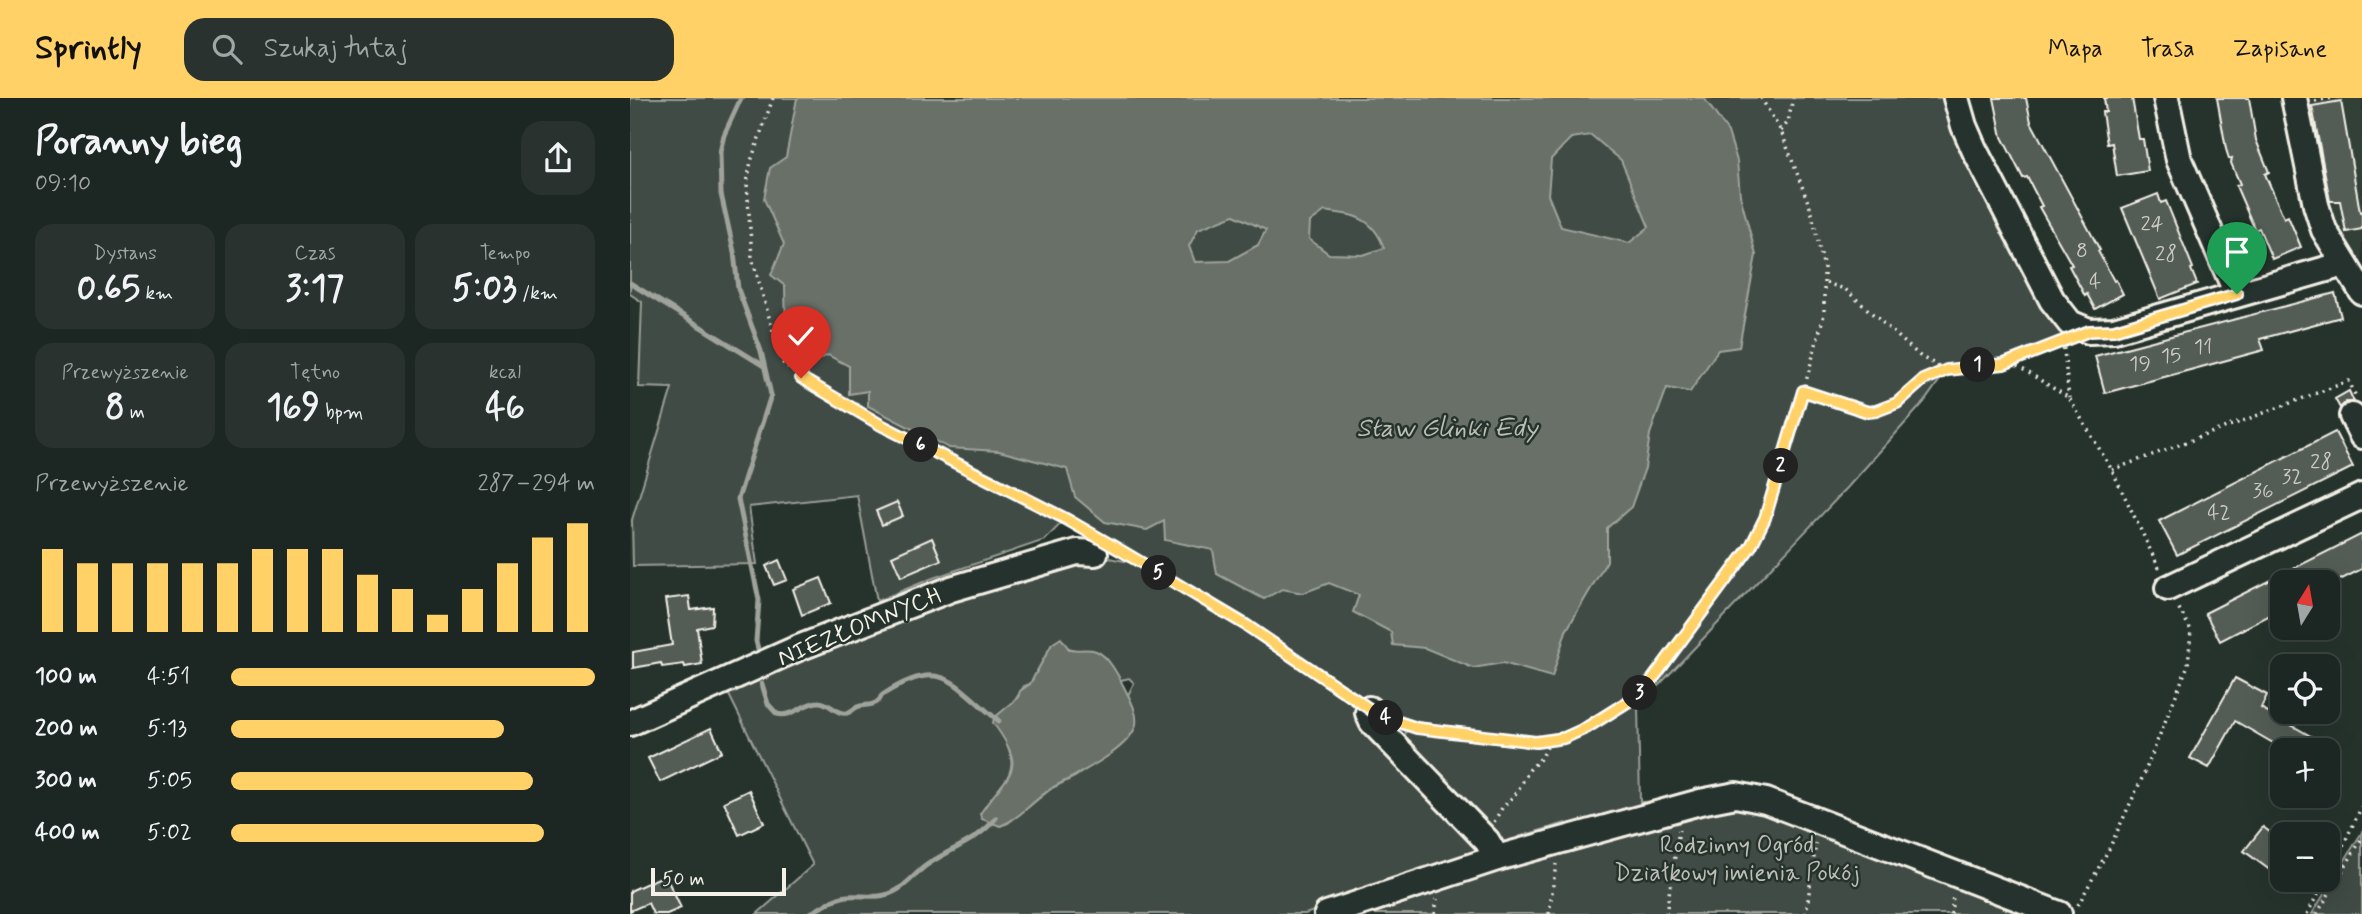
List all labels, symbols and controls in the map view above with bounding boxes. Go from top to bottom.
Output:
search box [184,18,674,81]
text: Sprintly [35,27,142,71]
icon: search [208,30,246,68]
text: Szukaj tutaj [264,32,408,66]
text: Mapa [2048,34,2103,65]
text: Trasa [2141,34,2195,65]
text: Zapisane [2233,34,2327,65]
text: Poranny bieg [35,118,242,167]
button: share [521,121,595,195]
text: 09:10 [35,169,91,199]
house number: 24 [2140,210,2164,238]
pin [2207,222,2267,294]
icon: arrive [2218,233,2256,271]
house number: 8 [2076,237,2088,265]
house number: 28 [2155,240,2177,268]
text: Dystans [93,241,157,266]
text: Czas [294,241,336,266]
text: Tempo [480,241,530,266]
text: 0.65 [77,266,140,312]
text: 3:17 [286,266,344,312]
text: 5:03 [452,266,517,312]
house number: 4 [2089,268,2101,296]
text: km [140,281,173,306]
text: /km [517,281,558,306]
pin [771,306,831,378]
icon: check [782,317,820,355]
house number: 11 [2194,333,2212,361]
house number: 15 [2161,342,2181,370]
pin: 1 [1960,348,1996,382]
house number: 19 [2129,350,2151,378]
text: 1 [1973,352,1982,377]
text: Przewyższenie [62,360,188,385]
text: Tętno [290,360,340,385]
text: kcal [489,360,521,385]
text: 8 [105,385,125,431]
text: 169 [267,385,320,431]
text: 46 [485,385,525,431]
text: m [125,400,145,425]
text: bpm [320,400,363,425]
water label: Staw Glinki Edy [1356,412,1539,446]
pin: 6 [904,428,938,462]
text: 6 [916,432,925,457]
pin: 2 [1764,448,1798,484]
house number: 28 [2310,448,2332,476]
text: 2 [1776,453,1785,478]
house number: 32 [2282,463,2302,491]
text: Przewyższenie [35,469,188,499]
text: 287–294 m [478,469,595,499]
house number: 36 [2252,477,2274,505]
house number: 42 [2207,499,2231,527]
pin: 5 [1142,556,1176,590]
text: 5 [1153,560,1164,585]
north arrow [2270,570,2340,640]
map controls [2270,570,2340,892]
street label: NIEZŁOMNYCH [773,581,946,674]
button: locate [2270,654,2340,724]
text: 100 m [35,662,97,692]
text: 4:51 [147,662,190,692]
pin: 3 [1622,676,1658,710]
text: 3 [1635,680,1644,705]
pin: 4 [1368,700,1404,736]
text: 4 [1380,705,1391,730]
text: 200 m [35,714,98,744]
text: 5:13 [147,714,187,744]
button: + [2270,738,2340,808]
text: 300 m [35,766,97,796]
text: 5:05 [147,766,192,796]
text: 400 m [35,818,100,848]
text: 5:02 [147,818,192,848]
button: − [2270,822,2340,892]
park label: Rodzinny Ogród Działkowy imienia Pokój [1614,830,1860,889]
scale bar [651,865,786,897]
text: 50 m [662,867,705,892]

